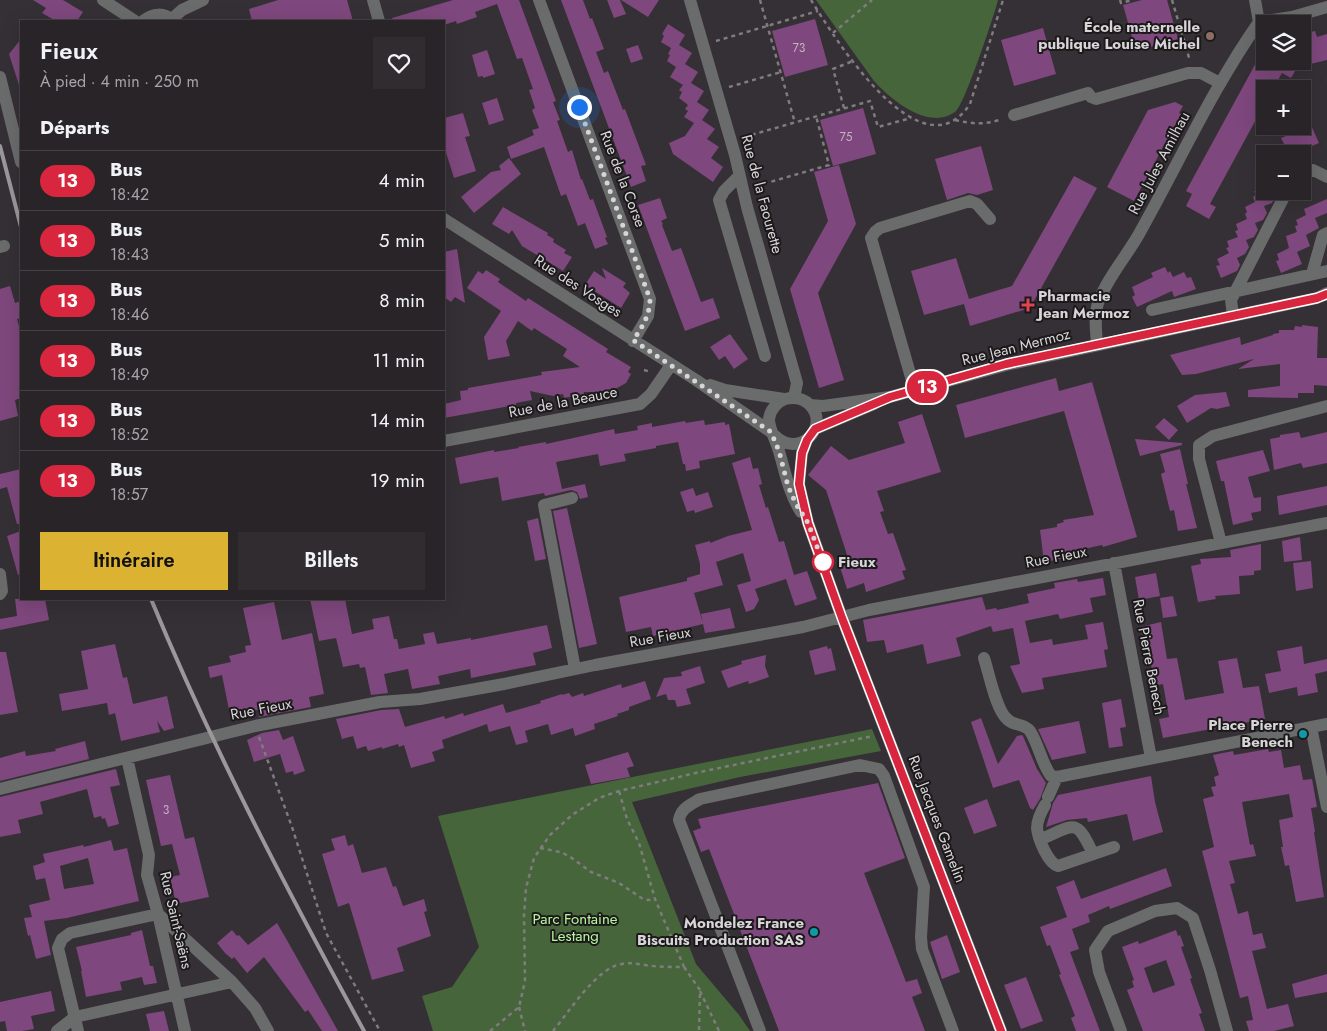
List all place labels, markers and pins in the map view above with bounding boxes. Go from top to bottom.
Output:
place label: École maternelle publique Louise Michel [1038,16,1200,55]
marker: École maternelle publique Louise Michel [1204,30,1216,42]
place label: Pharmacie Jean Mermoz [1035,285,1130,324]
marker: Pharmacie Jean Mermoz [1022,299,1034,311]
marker: Fieux [812,551,834,573]
place label: Fieux [838,551,876,573]
place label: Place Pierre Benech [1208,714,1293,753]
marker: Place Pierre Benech [1297,728,1309,740]
place label: Mondelez France Biscuits Production SAS [637,912,804,951]
marker: Mondelez France Biscuits Production SAS [808,926,820,938]

